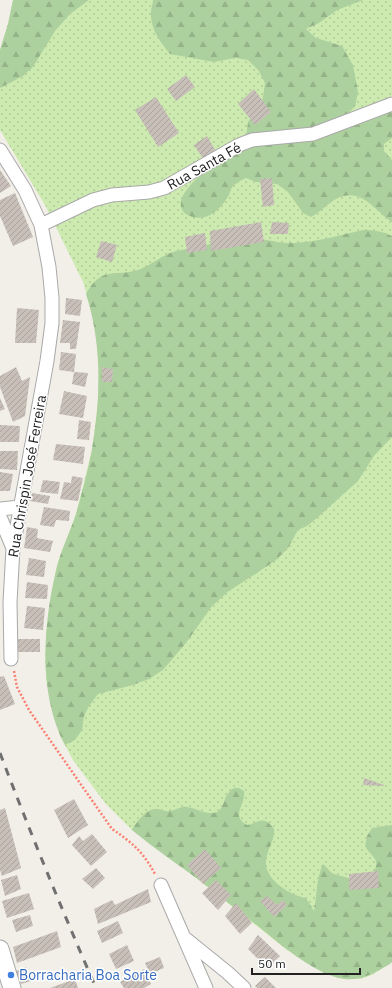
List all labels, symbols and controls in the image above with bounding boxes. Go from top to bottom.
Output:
street label: Rua Santa Fé [164,138,245,194]
street label: Rua Chrispin José Ferreira [4,393,50,559]
scale bar [252,950,360,976]
text: 50 m [258,956,286,971]
place label: Borracharia Boa Sorte [19,966,157,984]
marker: Borracharia Boa Sorte [6,970,16,980]

